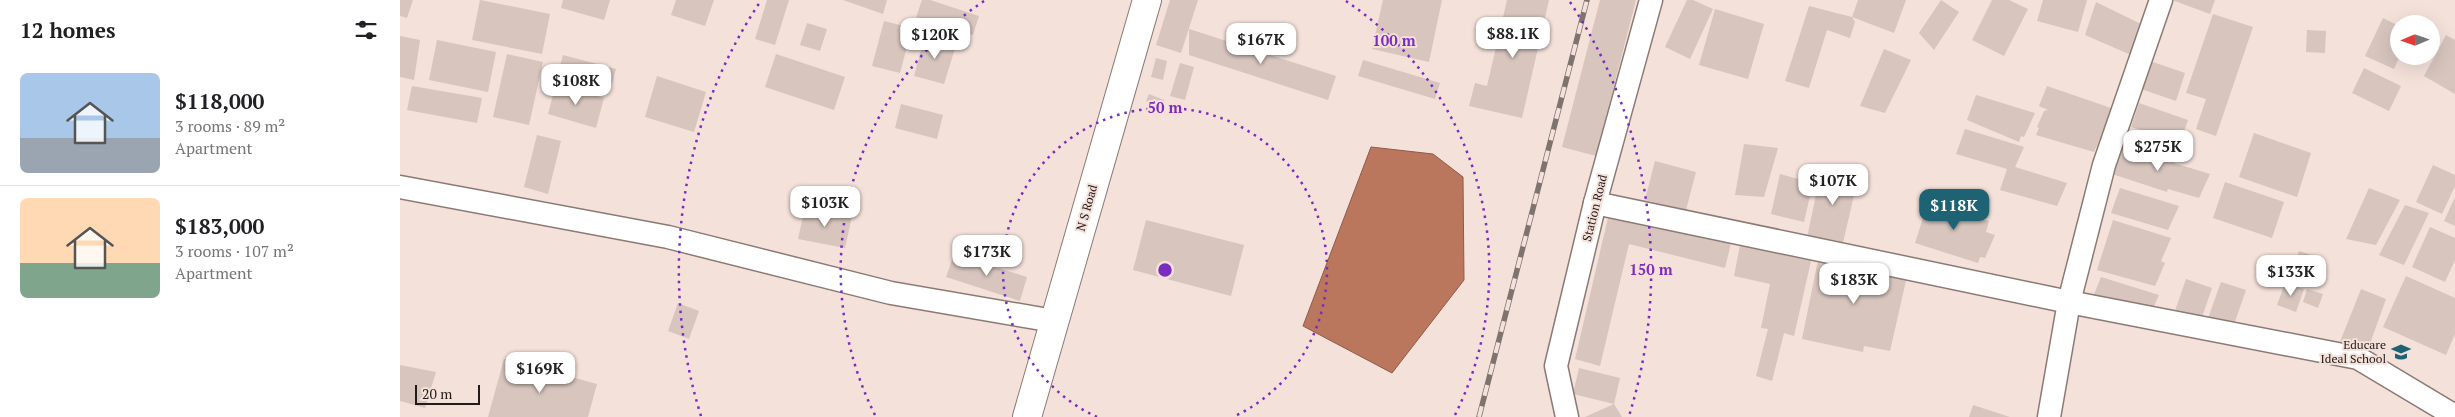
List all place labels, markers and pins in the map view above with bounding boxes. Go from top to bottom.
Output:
pin: $88.1K [1472,17,1554,59]
pin: $120K [900,18,970,60]
pin: $167K [1226,22,1296,65]
pin: $108K [541,64,611,106]
pin: $275K [2123,130,2193,172]
pin: $107K [1798,164,1868,206]
pin: $103K [790,186,860,228]
pin: $118K [1919,188,1989,231]
pin: $173K [952,234,1022,277]
pin: $133K [2256,254,2326,297]
centre of rings [1156,261,1174,279]
pin: $183K [1819,262,1889,305]
place label: Educare Ideal School [2321,337,2386,366]
school or university icon: Educare Ideal School [2390,341,2412,363]
pin: $169K [505,352,575,394]

